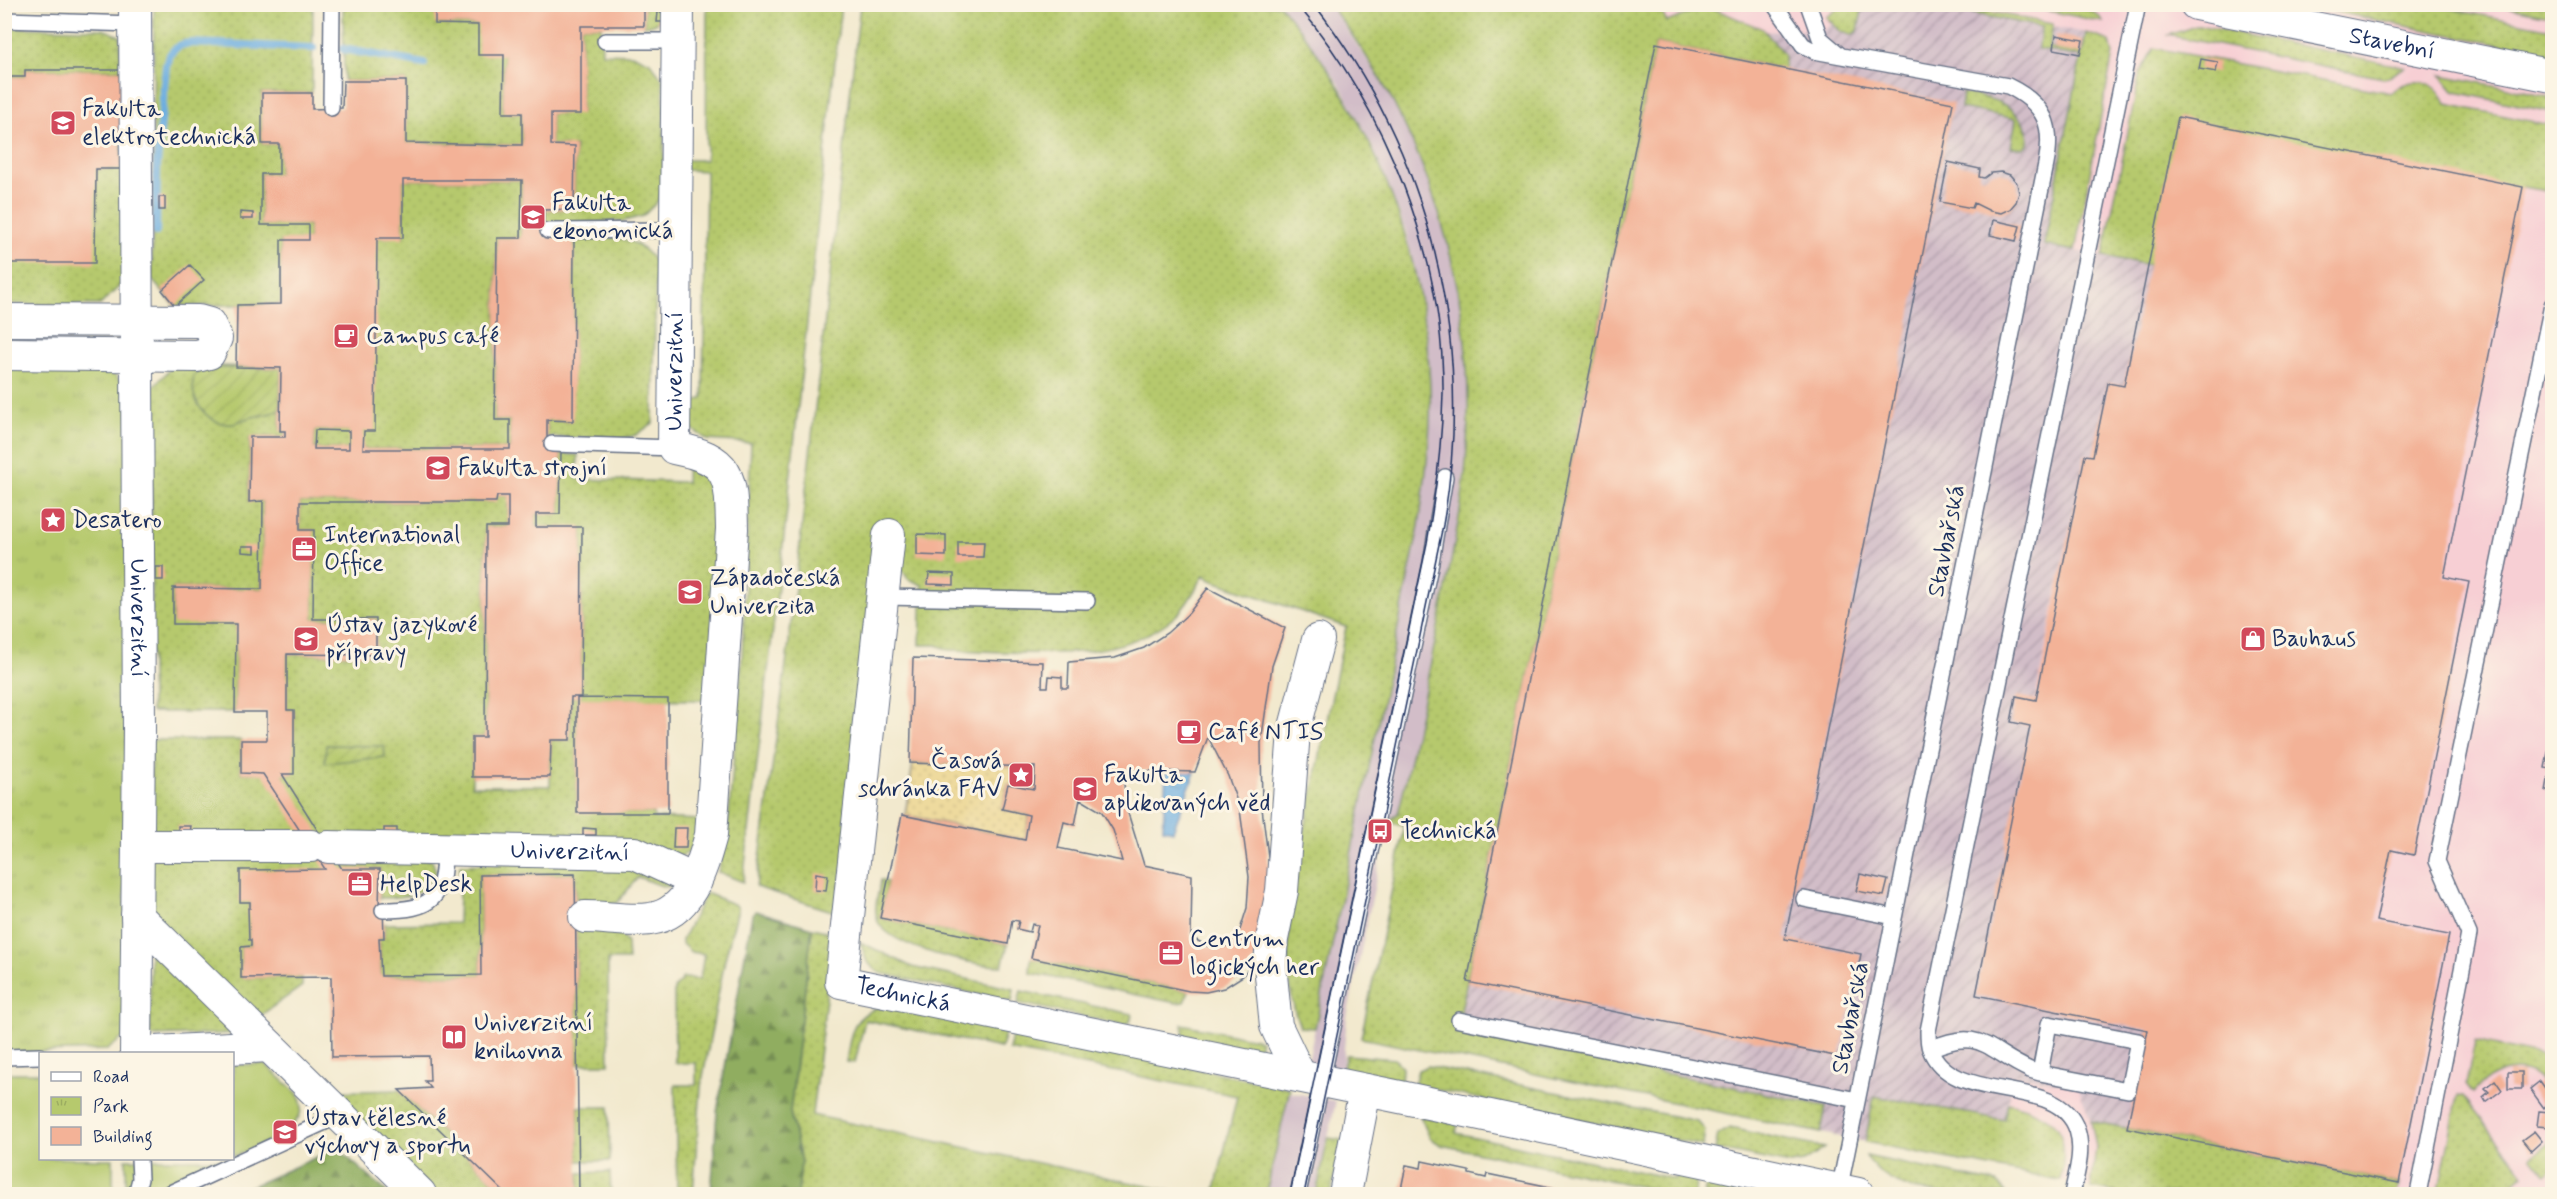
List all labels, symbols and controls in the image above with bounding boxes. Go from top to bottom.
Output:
street label: Stavební [2346,20,2438,67]
place label: Fakulta elektrotechnická [82,94,256,153]
school or university icon: Fakulta elektrotechnická [48,108,78,138]
place label: Fakulta ekonomická [552,188,673,247]
school or university icon: Fakulta ekonomická [518,202,548,232]
street label: Univerzitní [659,312,691,431]
cafe icon: Campus café [331,321,361,351]
place label: Campus café [366,321,499,352]
school or university icon: Fakulta strojní [423,453,453,483]
place label: Fakulta strojní [458,453,607,484]
street label: Stavbařská [1921,482,1973,600]
place icon: Desatero [38,505,68,535]
place label: Desatero [72,505,162,536]
place label: International Office [324,520,460,579]
office icon: International Office [289,534,319,564]
street label: Univerzitní [123,558,154,678]
place label: Západočeská Univerzita [710,563,840,622]
school or university icon: Západočeská Univerzita [675,577,705,607]
place label: Ústav jazykové přípravy [326,610,477,669]
school or university icon: Ústav jazykové přípravy [291,624,321,654]
shop icon: Bauhaus [2238,624,2268,654]
place label: Bauhaus [2272,624,2356,655]
cafe icon: Café NTIS [1174,717,1204,747]
place label: Café NTIS [1208,717,1324,748]
place label: Časová schránka FAV [858,746,1002,805]
place icon: Časová schránka FAV [1006,760,1036,790]
place label: Fakulta aplikovaných věd [1104,760,1271,819]
school or university icon: Fakulta aplikovaných věd [1070,774,1100,804]
bus stop icon: Technická [1365,816,1395,846]
place label: Technická [1400,816,1497,847]
street label: Univerzitní [510,835,630,868]
office icon: HelpDesk [345,869,375,899]
place label: HelpDesk [380,869,472,900]
place label: Centrum logických her [1190,924,1319,986]
office icon: Centrum logických her [1156,938,1186,968]
street label: Stavbařská [1825,959,1877,1077]
street label: Technická [853,970,954,1020]
place label: Univerzitní knihovna [474,1008,593,1067]
library icon: Univerzitní knihovna [439,1022,469,1052]
legend [39,1052,234,1160]
text: Road [93,1065,129,1089]
text: Park [93,1095,129,1119]
place label: Ústav tělesné výchovy a sportu [304,1103,471,1162]
school or university icon: Ústav tělesné výchovy a sportu [270,1117,300,1147]
text: Building [93,1125,153,1151]

